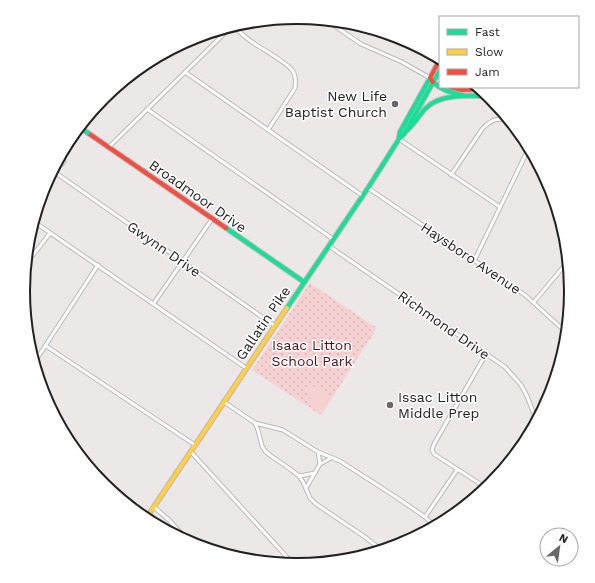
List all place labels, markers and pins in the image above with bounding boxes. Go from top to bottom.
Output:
place label: New Life Baptist Church [285,88,387,120]
marker: New Life Baptist Church [390,99,400,109]
place label: Issac Litton Middle Prep [398,389,479,421]
marker: Issac Litton Middle Prep [385,400,395,410]

